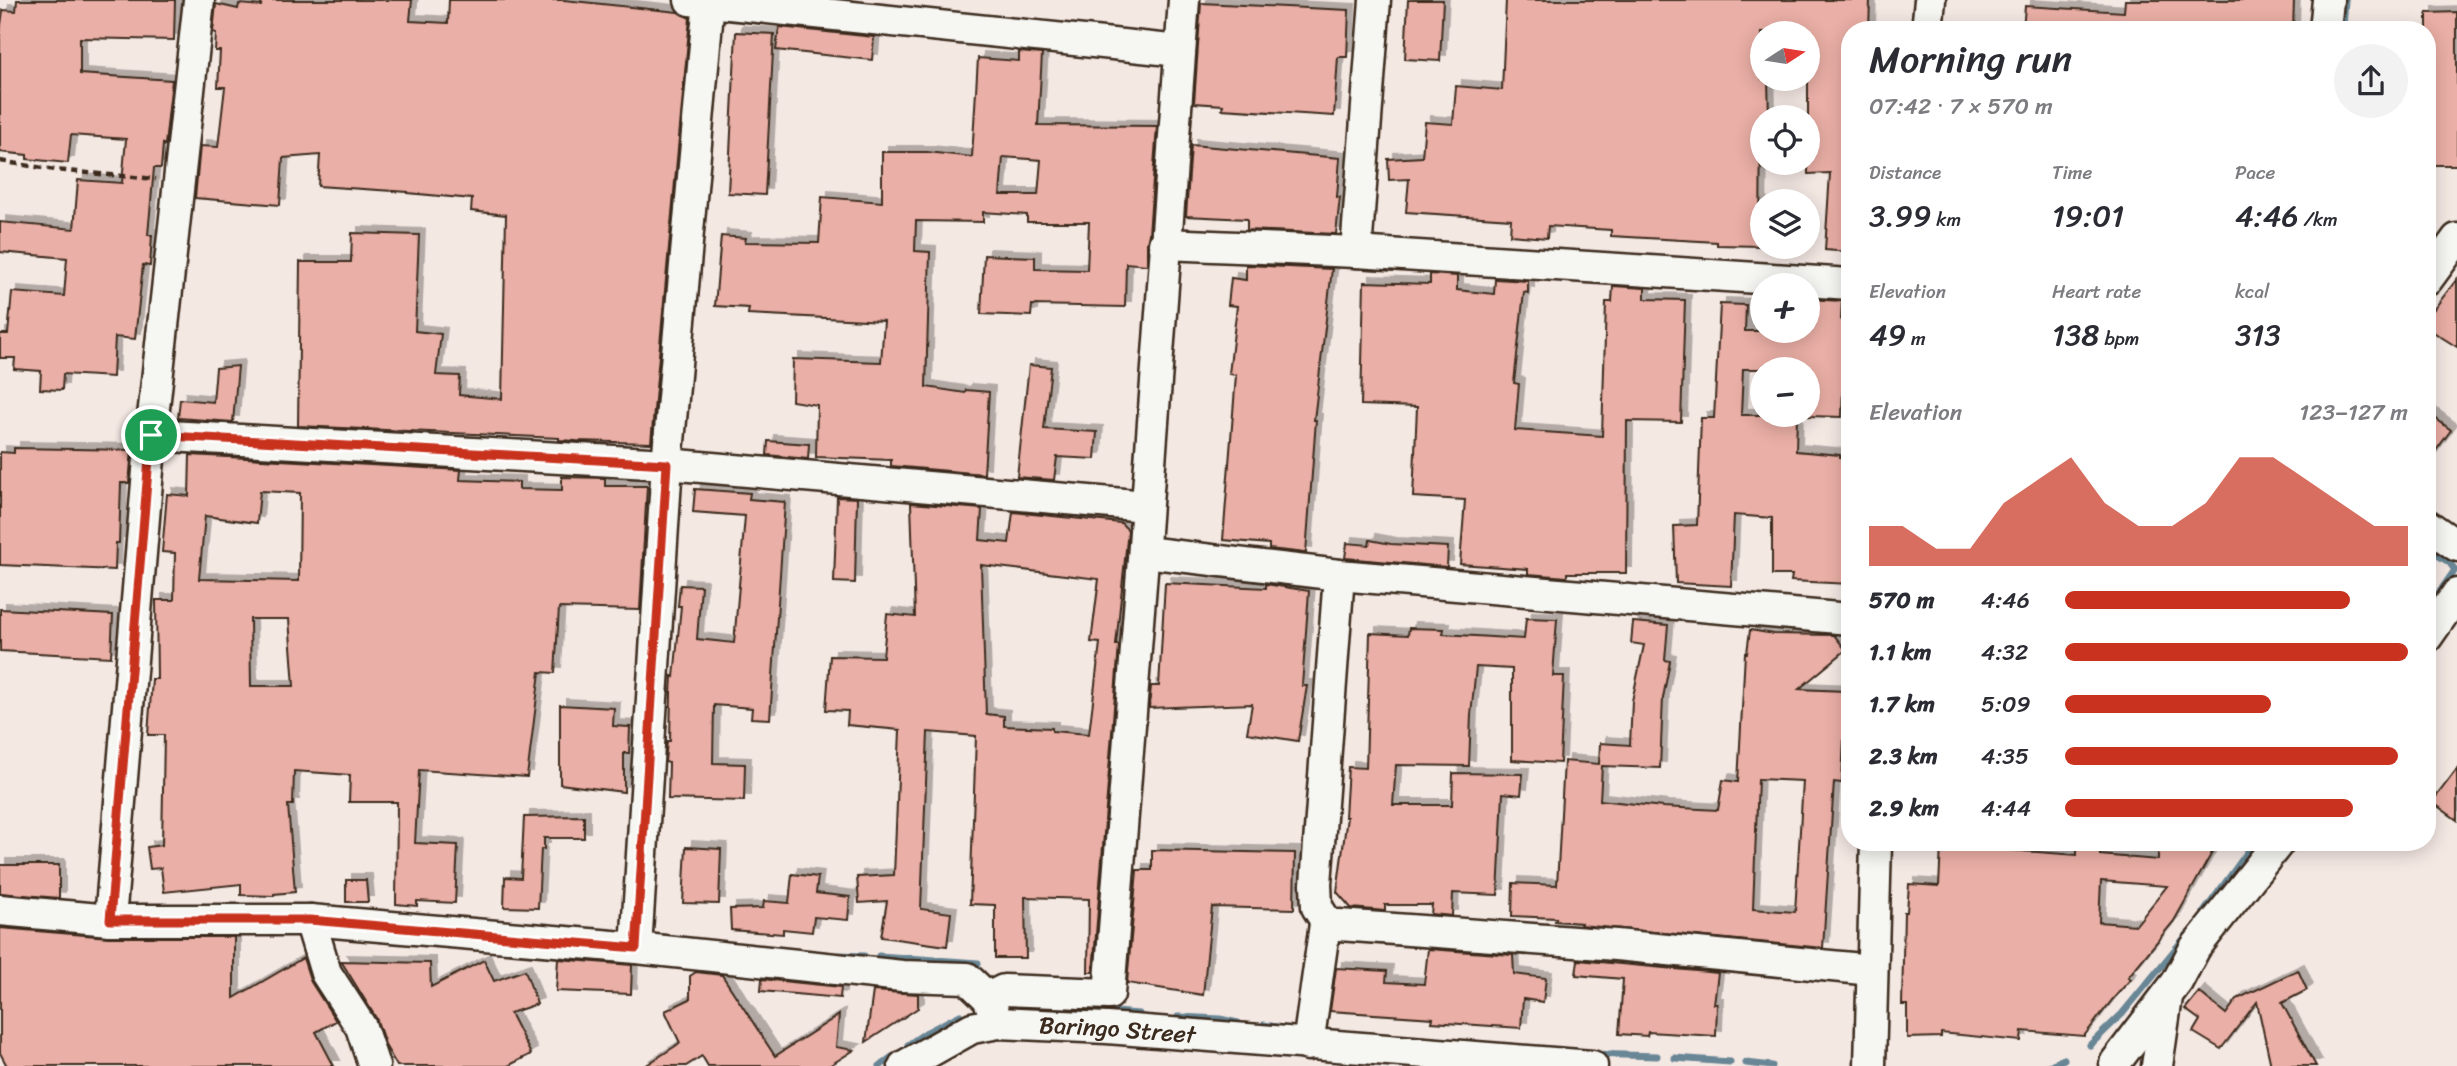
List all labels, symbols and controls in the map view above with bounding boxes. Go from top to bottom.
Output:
north arrow [1750,21,1820,91]
map controls [1750,21,1820,427]
text: Morning run [1869,26,2072,93]
button: share [2334,44,2408,118]
text: 07:42 · 7 × 570 m [1869,86,2053,127]
button: locate [1750,105,1820,175]
text: Distance [1869,156,1941,189]
text: Time [2052,156,2092,189]
text: Pace [2235,156,2275,189]
button: layers [1750,189,1820,259]
text: 3.99 [1869,189,1931,243]
text: 19:01 [2052,189,2124,243]
text: 4:46 [2235,189,2299,243]
text: km [1931,203,1961,236]
text: /km [2299,203,2338,236]
button: + [1750,273,1820,343]
text: Elevation [1869,275,1946,308]
text: Heart rate [2052,275,2141,308]
text: kcal [2235,275,2270,308]
text: 49 [1869,308,1906,362]
text: 138 [2052,308,2099,362]
text: 313 [2235,308,2281,362]
text: m [1906,322,1926,355]
text: bpm [2099,322,2139,355]
button: − [1750,357,1820,427]
text: Elevation [1869,392,1962,433]
text: 123–127 m [2299,392,2408,433]
pin [121,405,181,465]
icon: arrive [132,416,170,454]
text: 570 m [1869,580,1934,621]
text: 4:46 [1981,580,2030,621]
text: 1.1 km [1869,632,1932,673]
text: 4:32 [1981,632,2028,673]
text: 1.7 km [1869,684,1935,725]
text: 5:09 [1981,684,2031,725]
text: 2.3 km [1869,736,1938,777]
text: 4:35 [1981,736,2029,777]
text: 2.9 km [1869,788,1939,829]
text: 4:44 [1981,788,2031,829]
street label: Baringo Street [1038,1004,1199,1056]

